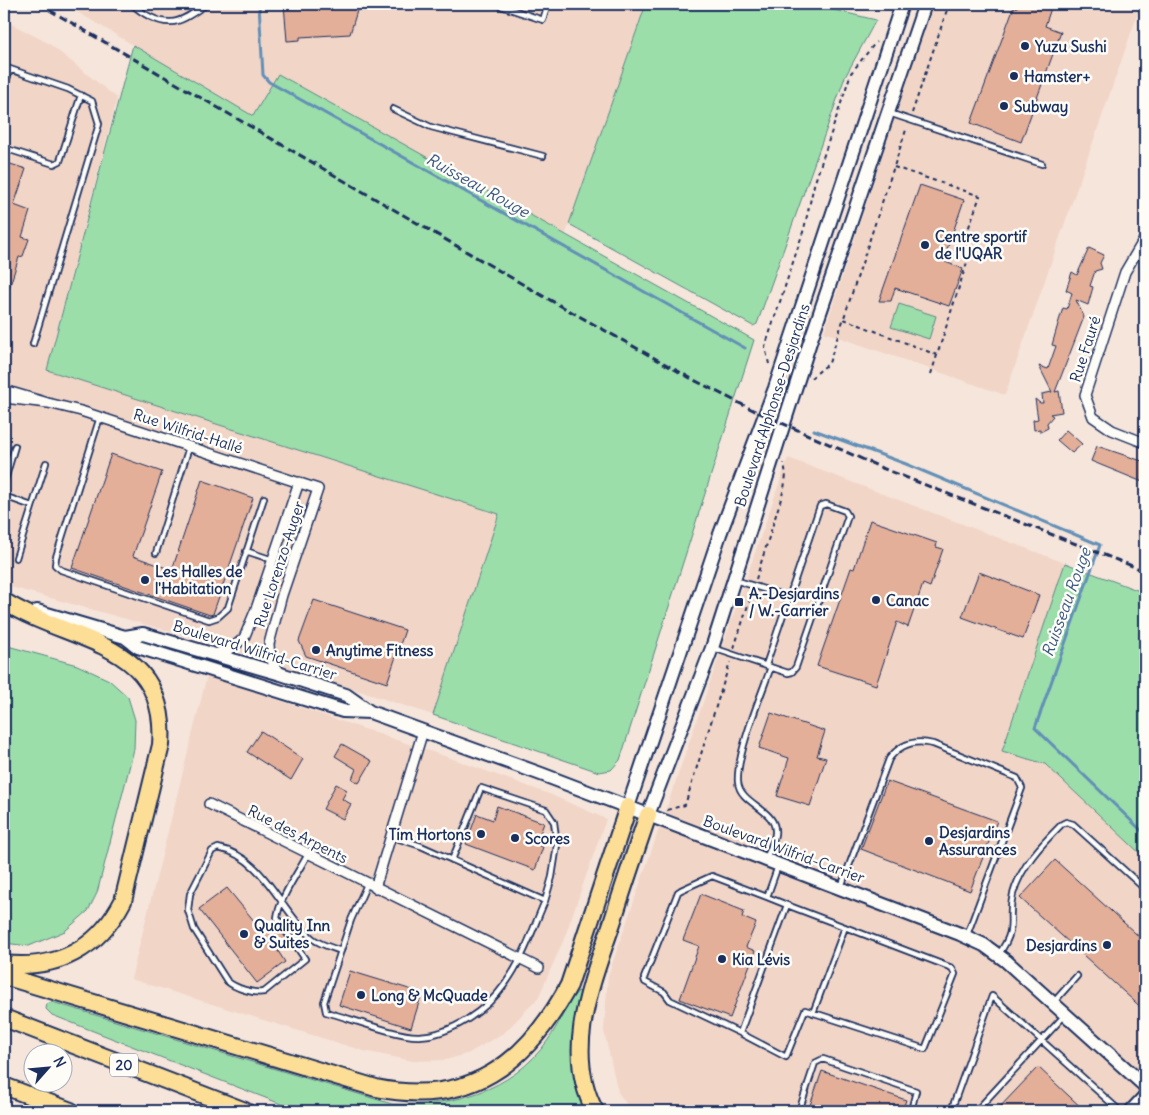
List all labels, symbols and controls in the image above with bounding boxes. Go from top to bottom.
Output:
place label: Yuzu Sushi [1034,37,1107,56]
marker: Yuzu Sushi [1019,40,1031,52]
place label: Hamster+ [1024,67,1090,86]
marker: Hamster+ [1008,70,1020,82]
place label: Subway [1014,97,1068,117]
marker: Subway [998,100,1010,112]
water label: Ruisseau Rouge [423,149,534,222]
place label: Centre sportif de l'UQAR [935,227,1028,263]
marker: Centre sportif de l'UQAR [919,239,931,251]
street label: Boulevard Alphonse-Desjardins [730,301,814,509]
street label: Rue Fauré [1065,313,1105,385]
street label: Rue Wilfrid-Hallé [131,404,245,458]
street label: Rue Lorenzo-Auger [250,499,308,629]
water label: Ruisseau Rouge [1037,544,1095,659]
place label: Les Halles de l'Habitation [155,562,243,598]
marker: Les Halles de l'Habitation [139,574,151,586]
place label: A.-Desjardins / W.-Carrier [749,584,839,620]
place label: Canac [886,591,929,610]
marker: Canac [870,594,882,606]
marker: A.-Desjardins / W.-Carrier [733,596,745,608]
street label: Boulevard Wilfrid-Carrier [171,616,339,684]
place label: Anytime Fitness [326,641,433,661]
marker: Anytime Fitness [310,644,322,656]
street label: Rue des Arpents [245,801,351,867]
street label: Boulevard Wilfrid-Carrier [701,811,867,887]
place label: Desjardins Assurances [939,823,1017,859]
place label: Tim Hortons [389,825,471,844]
marker: Tim Hortons [475,828,487,840]
place label: Scores [525,829,570,848]
marker: Scores [509,832,521,844]
marker: Desjardins Assurances [923,835,935,847]
place label: Quality Inn & Suites [254,916,331,952]
marker: Quality Inn & Suites [238,928,250,940]
place label: Desjardins [1026,936,1097,955]
marker: Desjardins [1101,939,1113,951]
place label: Kia Lévis [732,950,790,969]
marker: Kia Lévis [716,953,728,965]
place label: Long & McQuade [371,986,488,1006]
marker: Long & McQuade [355,989,367,1001]
north arrow [22,1042,72,1092]
text: N [49,1054,70,1070]
road number: 20 [110,1054,138,1076]

